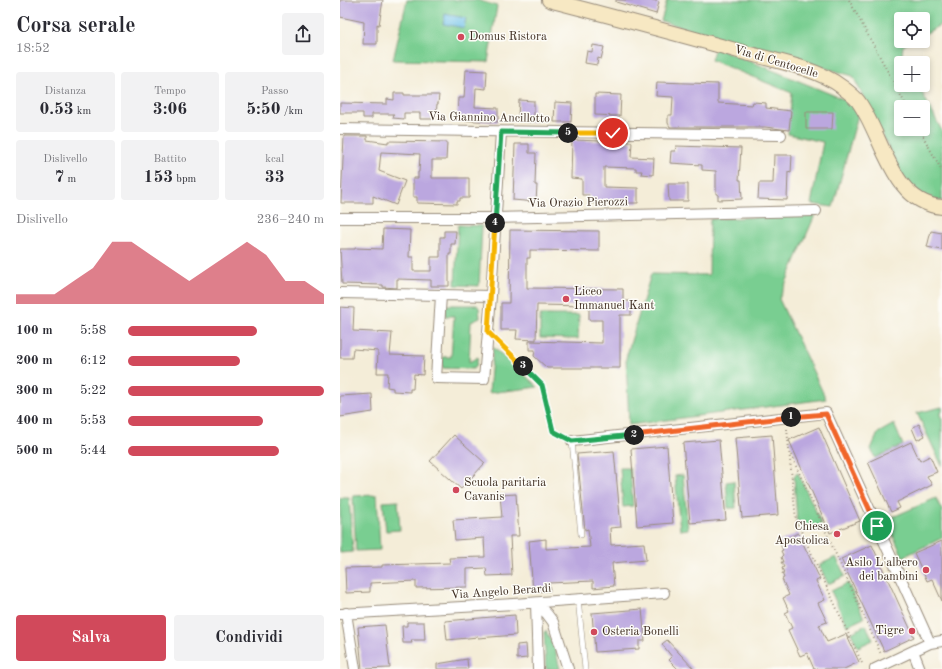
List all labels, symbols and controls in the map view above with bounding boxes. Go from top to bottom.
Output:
map controls [894,12,930,136]
button: locate [894,12,930,48]
button: share [282,13,324,55]
text: Corsa serale [16,15,136,37]
place label: Domus Ristora [469,31,547,43]
marker: Domus Ristora [456,32,466,42]
text: 18:52 [16,42,50,55]
street label: Via di Centocelle [733,44,820,81]
button: + [894,56,930,92]
text: Distanza [44,86,86,97]
text: Tempo [154,86,186,97]
text: Passo [261,86,288,97]
button: − [894,100,930,136]
text: 0.53 [39,101,74,118]
text: 3:06 [153,101,187,118]
text: 5:50 [246,101,281,118]
text: km [74,106,91,117]
text: /km [281,106,303,117]
street label: Via Giannino Ancillotto [428,111,550,125]
pin [596,116,630,150]
icon: check [602,122,624,144]
pin: 5 [558,123,578,143]
text: 5 [565,127,571,138]
text: Dislivello [43,154,87,165]
text: Battito [153,154,186,165]
text: kcal [265,154,284,165]
text: 7 [54,169,64,186]
text: 153 [144,169,173,186]
text: 33 [265,169,285,186]
text: m [64,174,76,185]
text: bpm [173,174,196,185]
street label: Via Orazio Pierozzi [528,196,628,210]
text: Dislivello [16,213,68,226]
text: 236–240 m [257,213,324,226]
pin: 4 [485,213,505,233]
text: 4 [492,217,498,228]
place label: Liceo Immanuel Kant [574,286,654,312]
marker: Liceo Immanuel Kant [561,294,571,304]
text: 100 m [16,324,53,337]
text: 5:58 [80,324,106,337]
text: 200 m [16,354,53,367]
text: 6:12 [80,354,106,367]
pin: 3 [513,356,533,376]
text: 3 [520,360,526,371]
text: 300 m [16,384,53,397]
text: 5:22 [80,384,106,397]
pin: 1 [781,407,801,427]
text: 1 [788,411,794,422]
text: 400 m [16,414,53,427]
text: 5:53 [80,414,106,427]
pin: 2 [624,425,644,445]
text: 2 [631,429,637,440]
text: 500 m [16,444,53,457]
text: 5:44 [80,444,106,457]
place label: Scuola paritaria Cavanis [464,477,546,503]
marker: Scuola paritaria Cavanis [451,485,461,495]
pin [860,509,894,543]
icon: arrive [866,515,888,537]
place label: Chiesa Apostolica [775,521,829,547]
marker: Chiesa Apostolica [832,529,842,539]
place label: Asilo L'albero dei bambini [845,557,918,583]
marker: Asilo L'albero dei bambini [921,565,931,575]
street label: Via Angelo Berardi [450,583,552,601]
button: Salva [16,615,166,661]
button: Condividi [174,615,324,661]
place label: Tigre [875,625,904,637]
place label: Osteria Bonelli [602,626,679,638]
marker: Tigre [907,626,917,636]
marker: Osteria Bonelli [589,627,599,637]

